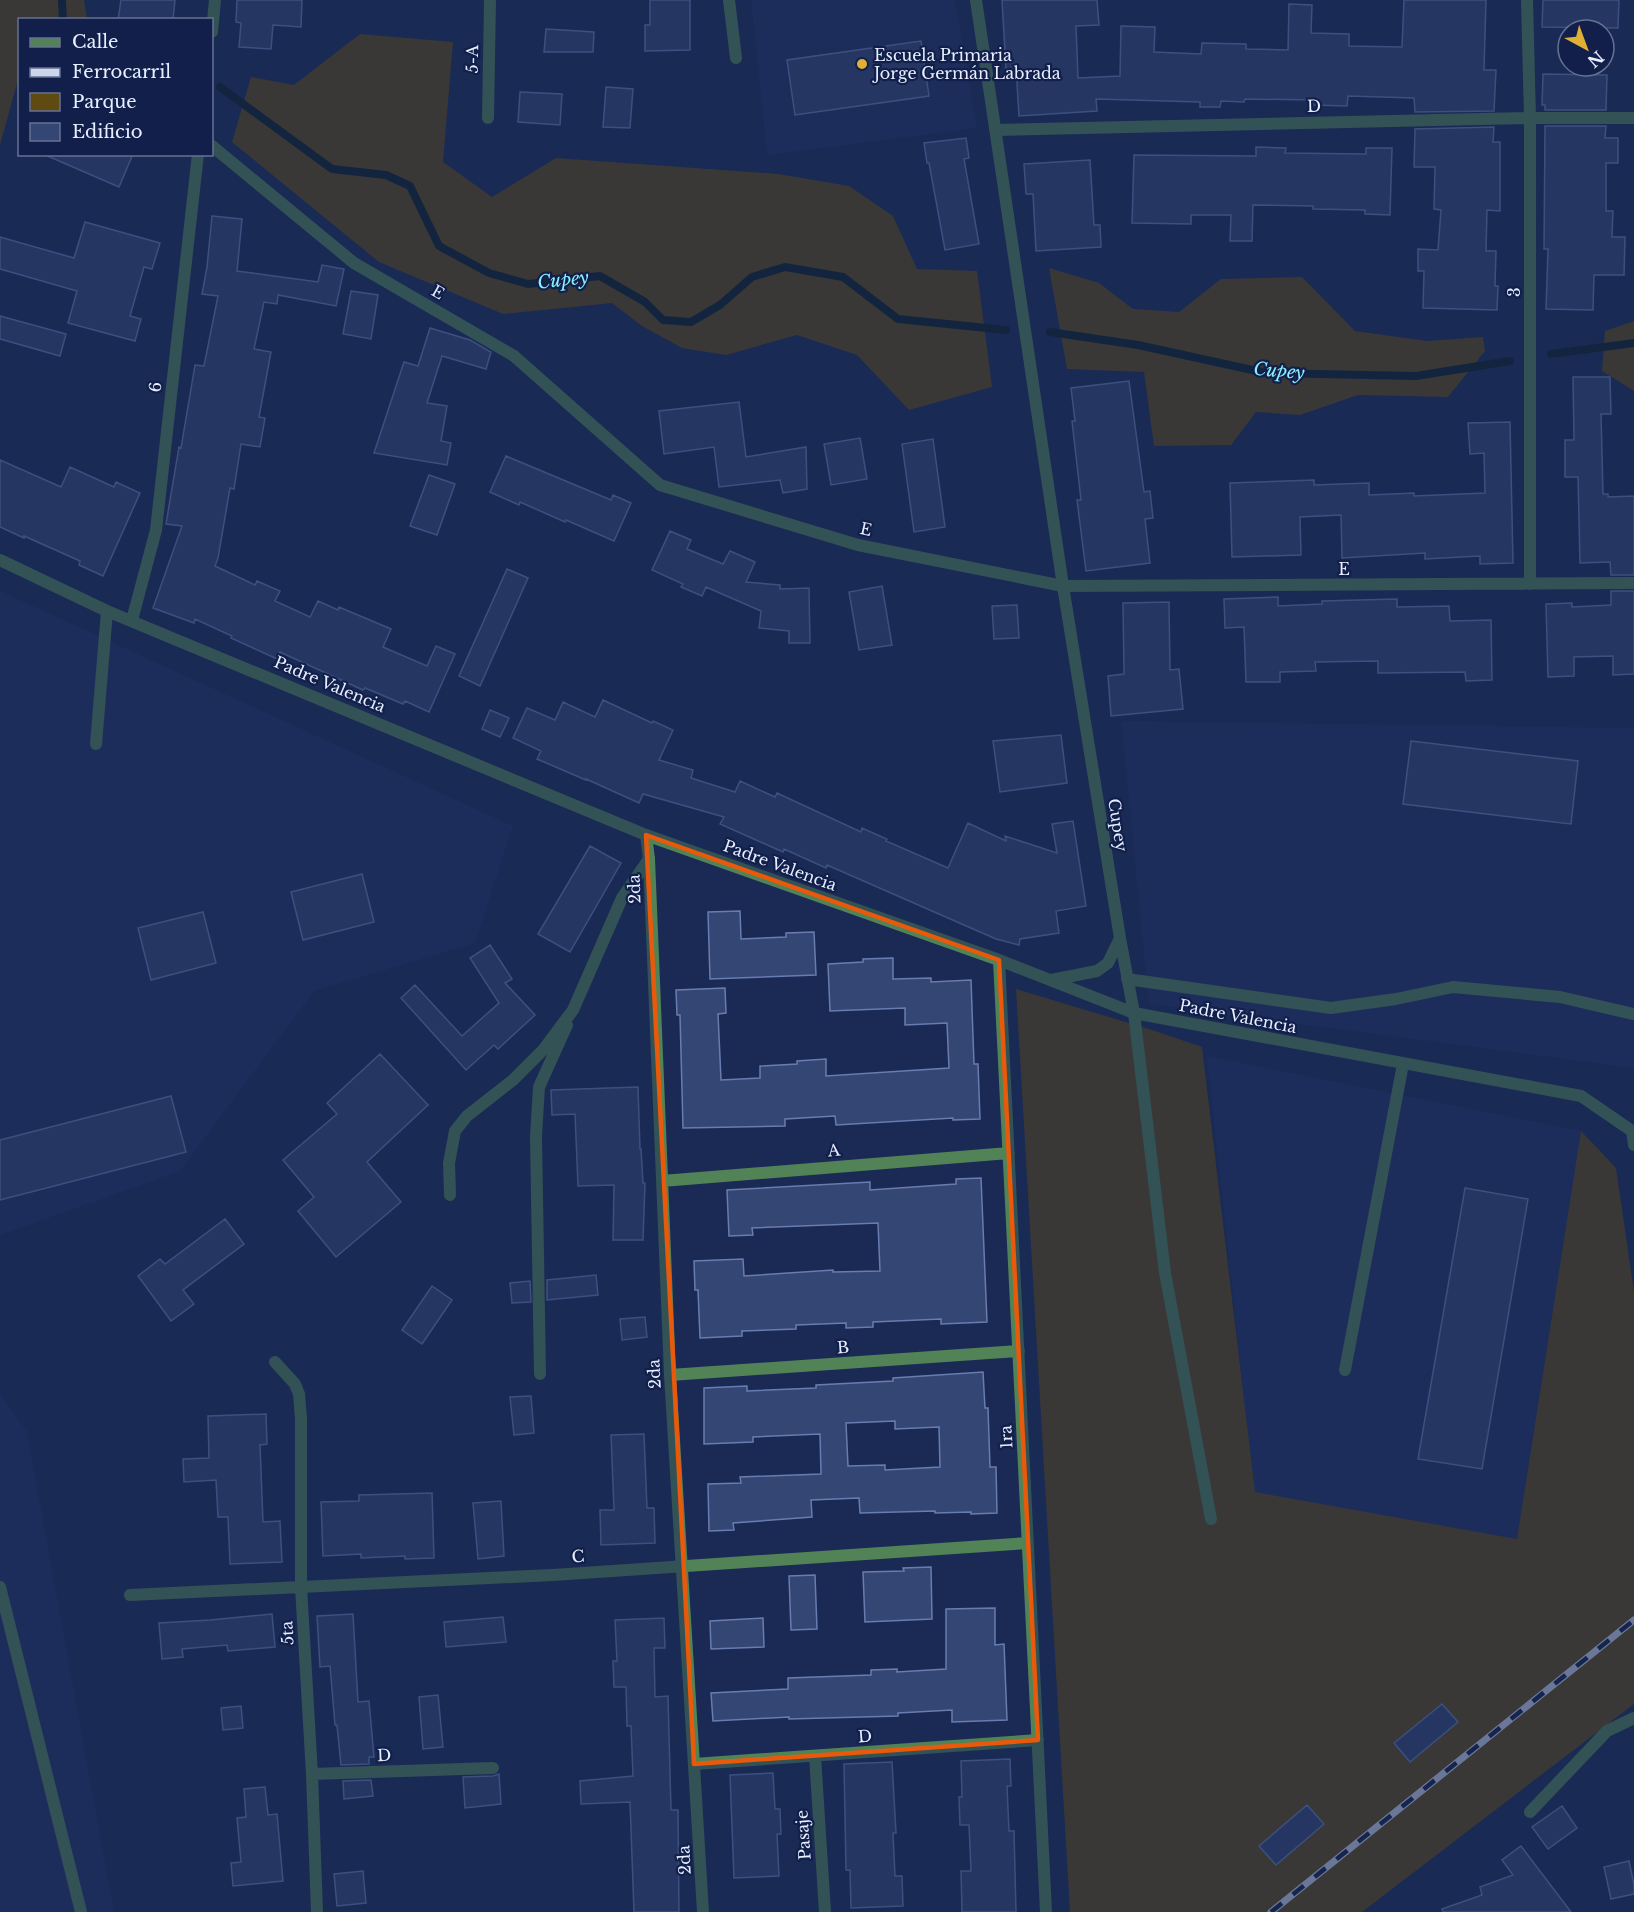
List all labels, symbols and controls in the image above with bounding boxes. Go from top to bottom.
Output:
legend [18,18,213,156]
north arrow [1556,18,1616,78]
text: Calle [72,31,118,53]
street label: 5-A [462,44,482,73]
place label: Escuela Primaria Jorge Germán Labrada [872,45,1061,83]
text: N [1584,47,1608,72]
marker: Escuela Primaria Jorge Germán Labrada [855,57,869,71]
text: Ferrocarril [72,61,171,83]
text: Parque [72,91,137,113]
street label: D [1307,96,1321,116]
text: Edificio [72,121,143,143]
water label: Cupey [536,266,590,294]
street label: E [428,280,448,304]
street label: 3 [1504,287,1524,297]
water label: Cupey [1252,358,1306,384]
street label: 6 [145,381,165,393]
street label: E [858,518,874,540]
street label: E [1338,559,1350,579]
street label: Padre Valencia [271,652,389,717]
street label: Cupey [1104,797,1132,854]
street label: Padre Valencia [721,835,840,895]
street label: 2da [623,874,645,904]
street label: Padre Valencia [1178,995,1299,1037]
street label: A [826,1139,842,1161]
street label: B [836,1337,850,1357]
street label: 2da [643,1359,665,1389]
street label: 1ra [995,1425,1017,1449]
street label: C [571,1546,585,1566]
street label: 5ta [276,1620,298,1646]
street label: D [857,1726,873,1746]
street label: D [377,1745,391,1765]
street label: Pasaje [791,1809,815,1861]
street label: 2da [673,1845,695,1875]

